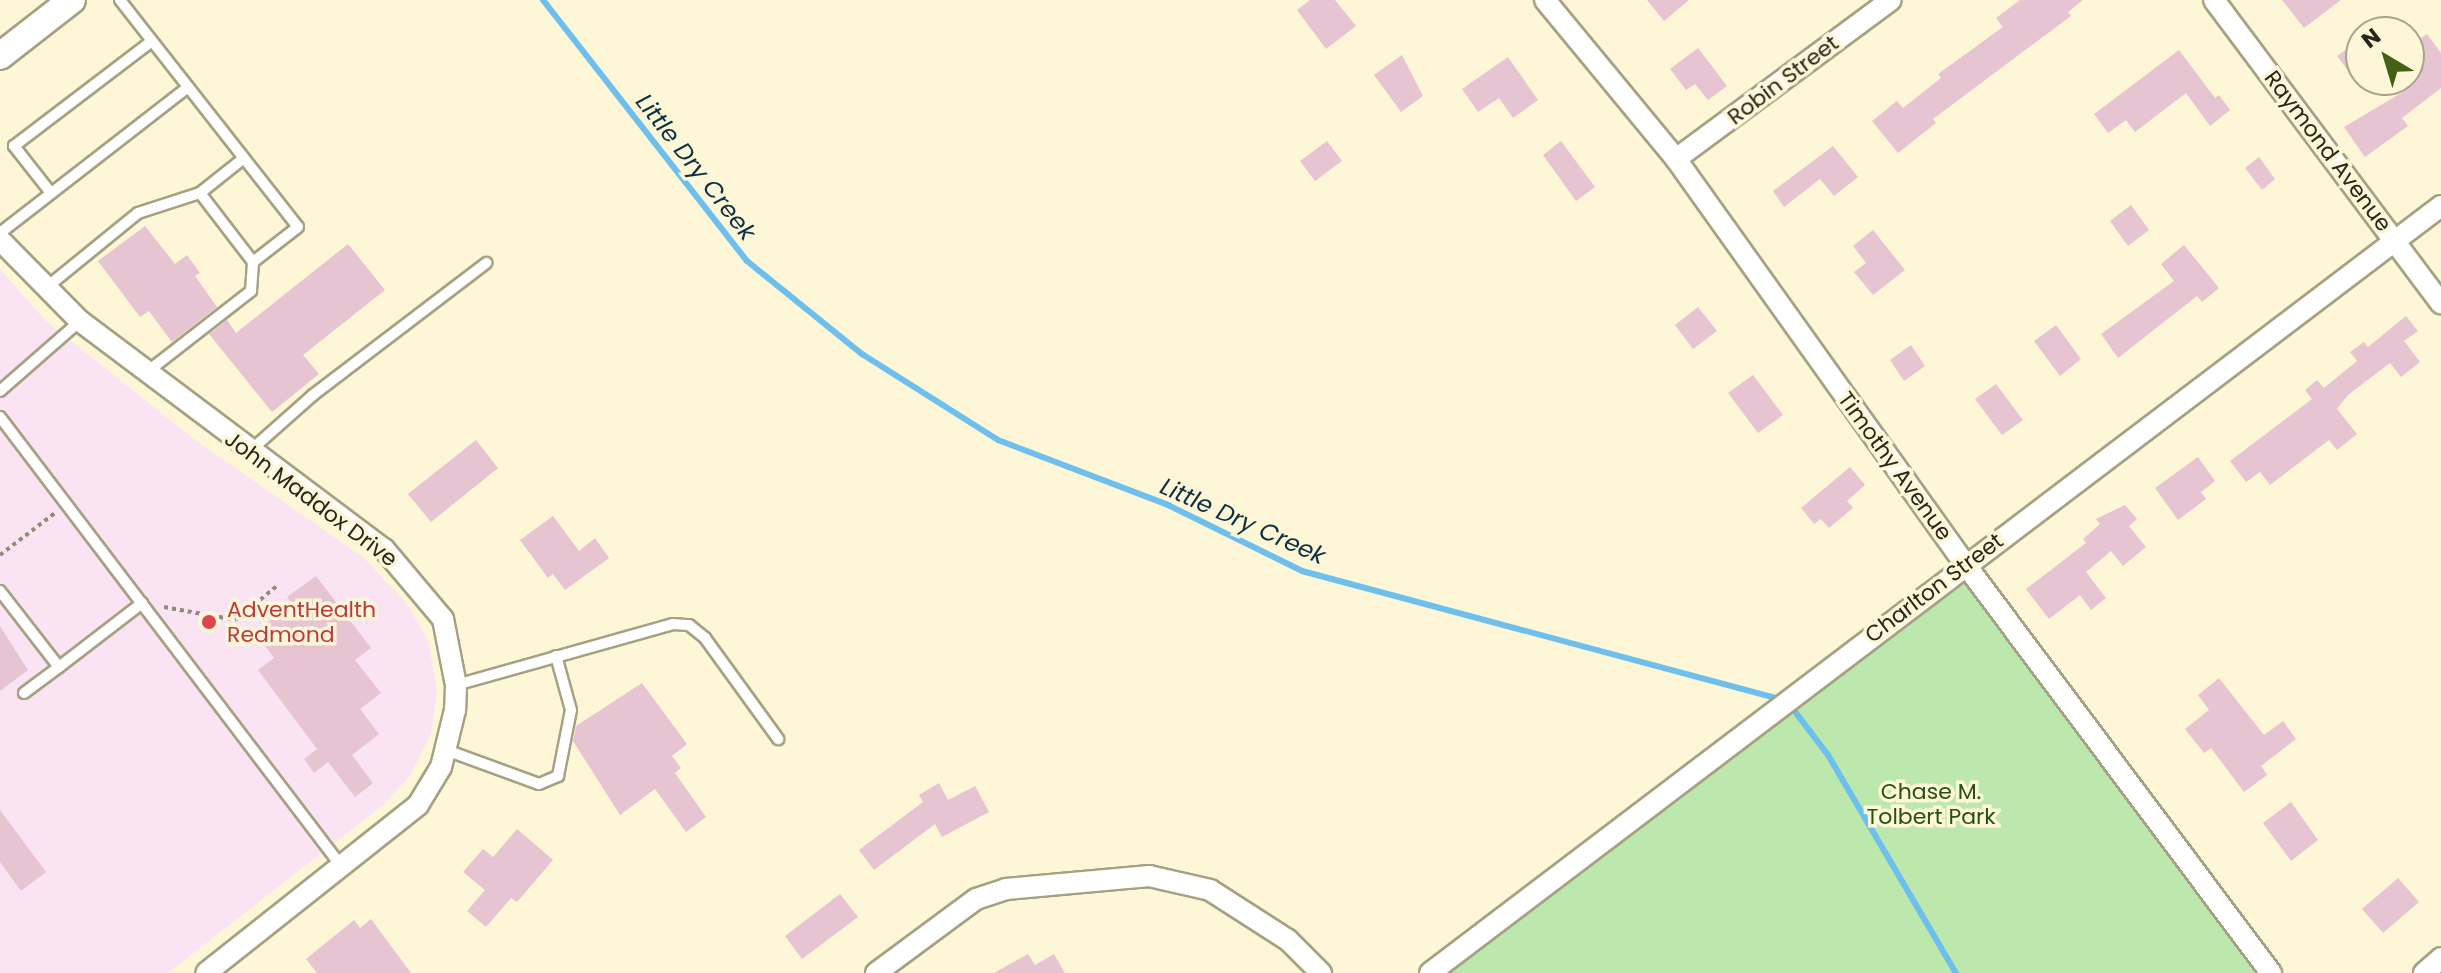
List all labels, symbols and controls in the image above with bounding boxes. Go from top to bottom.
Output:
north arrow [2345,16,2425,96]
text: N [2355,21,2387,56]
street label: Robin Street [1722,30,1844,130]
street label: Raymond Avenue [2259,65,2397,237]
water label: Little Dry Creek [630,88,762,246]
street label: Timothy Avenue [1832,387,1958,545]
street label: John Maddox Drive [220,426,402,572]
water label: Little Dry Creek [1156,472,1330,570]
street label: Charlton Street [1860,528,2008,648]
place label: AdventHealth Redmond [227,596,376,648]
marker: AdventHealth Redmond [198,611,220,633]
park label: Chase M. Tolbert Park [1866,778,1996,830]

